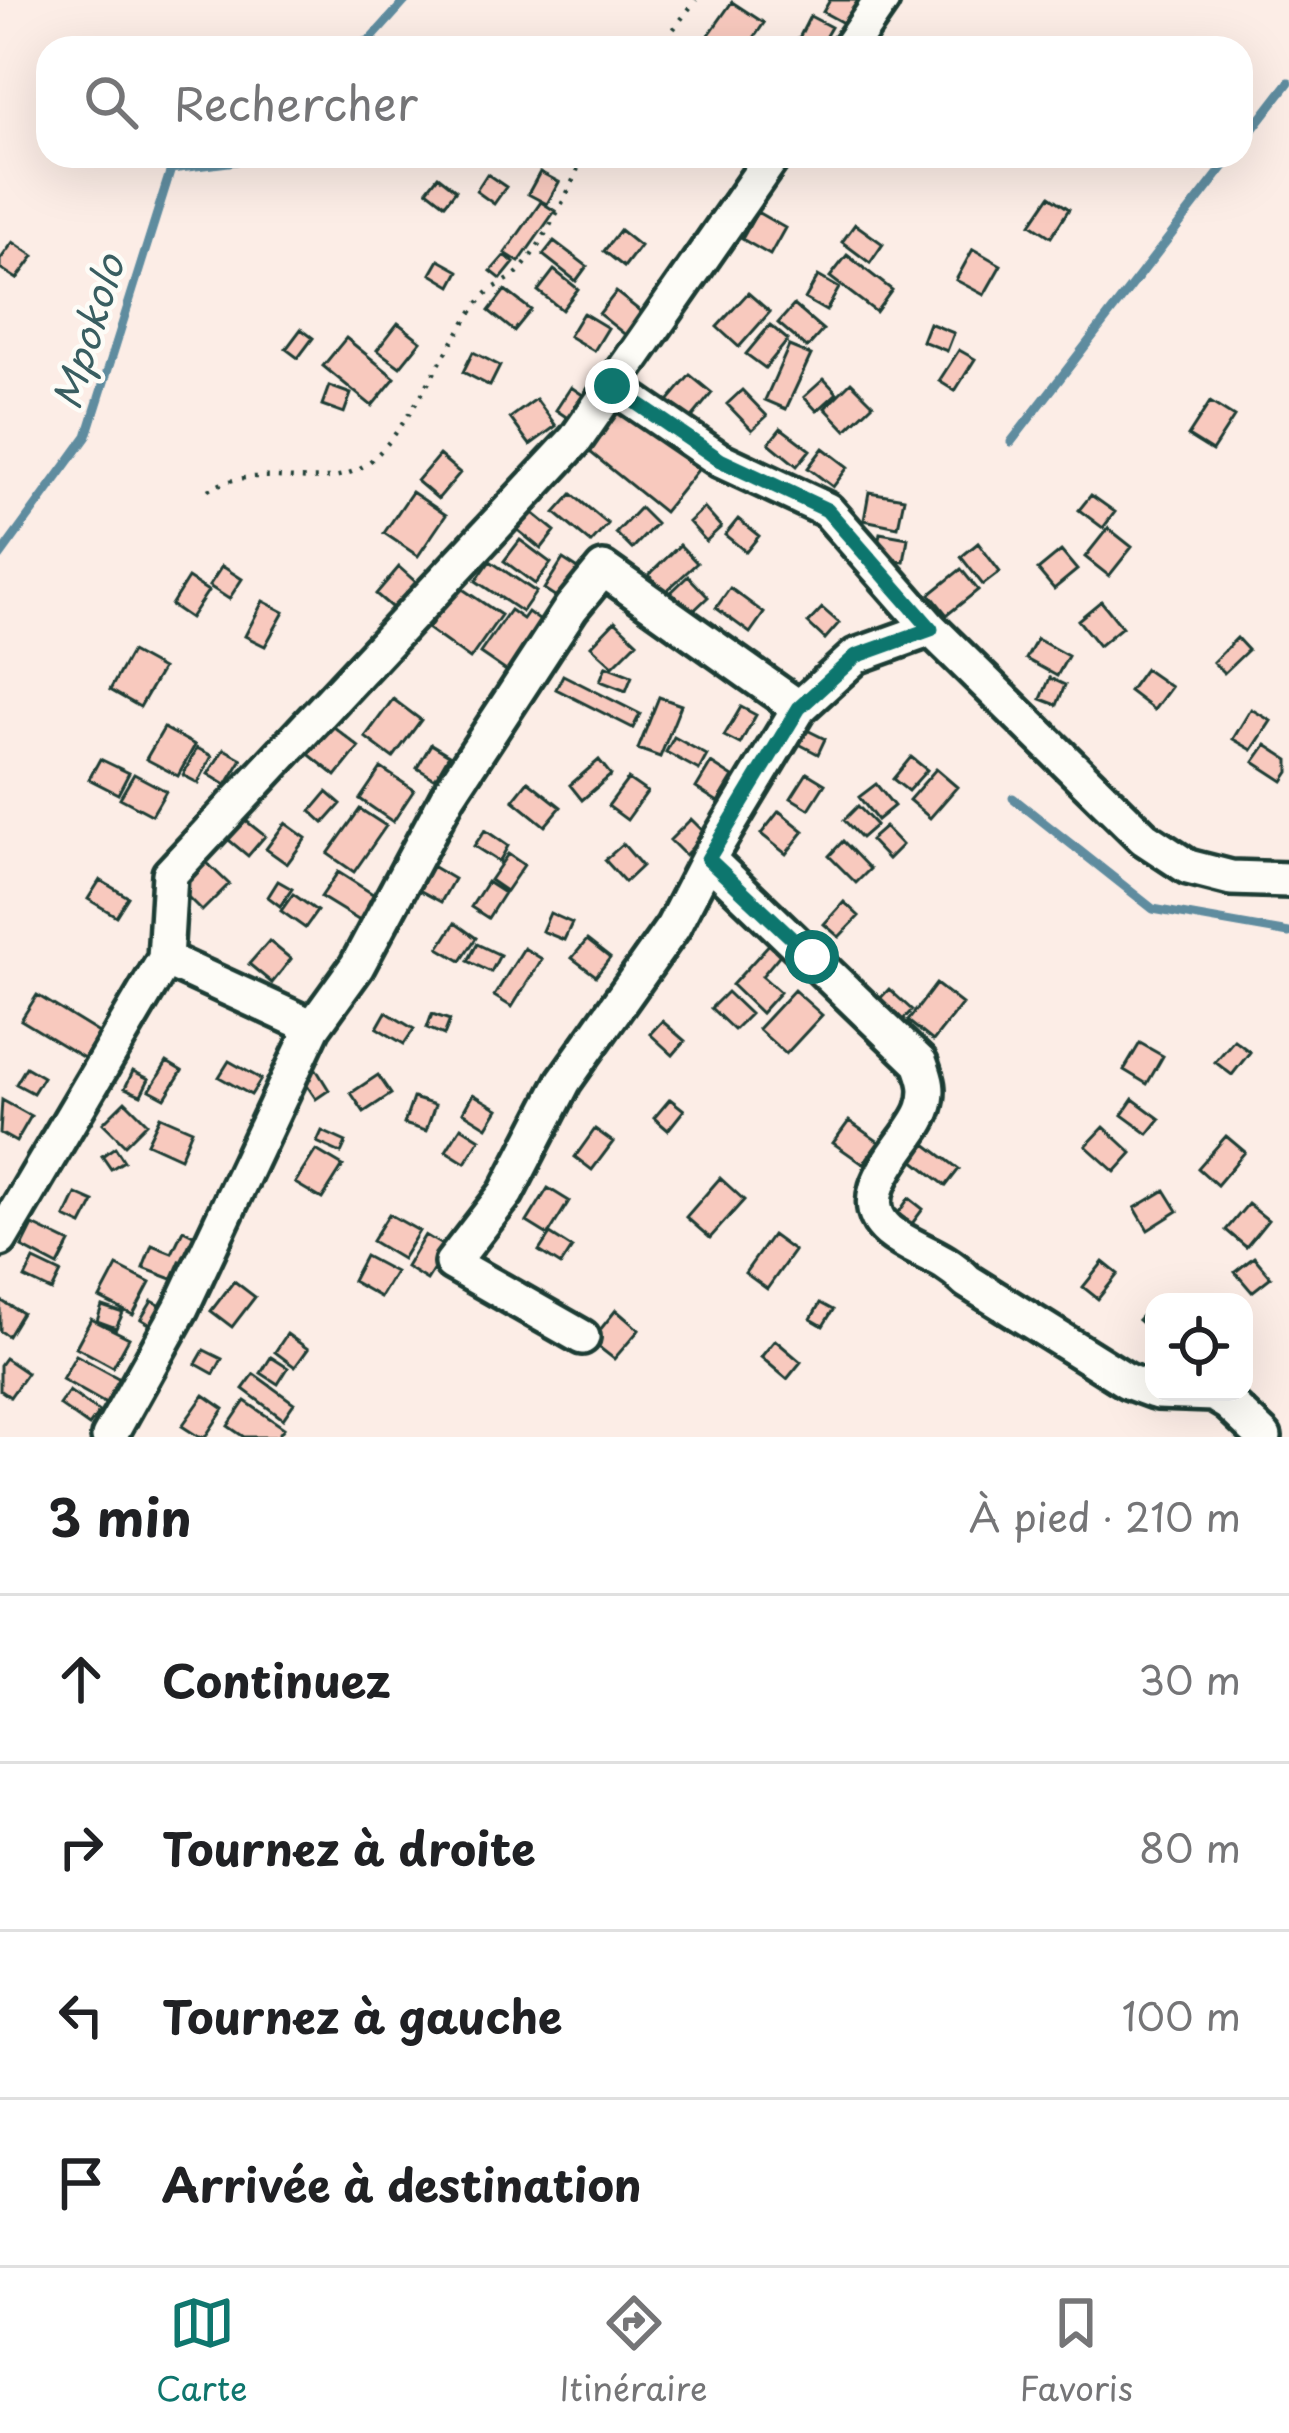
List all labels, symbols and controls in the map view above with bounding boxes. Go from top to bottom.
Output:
search box [36,36,1253,168]
text: Rechercher [174,68,418,136]
icon: search [78,69,144,135]
water label: Mpokolo [35,245,139,415]
route end [585,359,639,413]
route start [785,930,839,984]
map controls [1145,1293,1253,1401]
button: locate [1145,1293,1253,1401]
text: 3 min [48,1477,192,1554]
text: À pied · 210 m [969,1486,1241,1545]
text: Continuez [162,1645,391,1713]
icon: ahead [48,1646,114,1712]
text: 30 m [1138,1649,1241,1708]
text: Tournez à droite [162,1813,536,1881]
icon: right [48,1814,114,1880]
text: 80 m [1139,1817,1241,1876]
text: Tournez à gauche [162,1981,563,2049]
icon: left [48,1982,114,2048]
text: 100 m [1122,1985,1241,2044]
text: Arrivée à destination [162,2149,642,2217]
icon: arrive [48,2150,114,2216]
tab: Carte [156,2290,247,2412]
tab: Itinéraire [559,2290,708,2412]
tab: Favoris [1020,2290,1133,2412]

